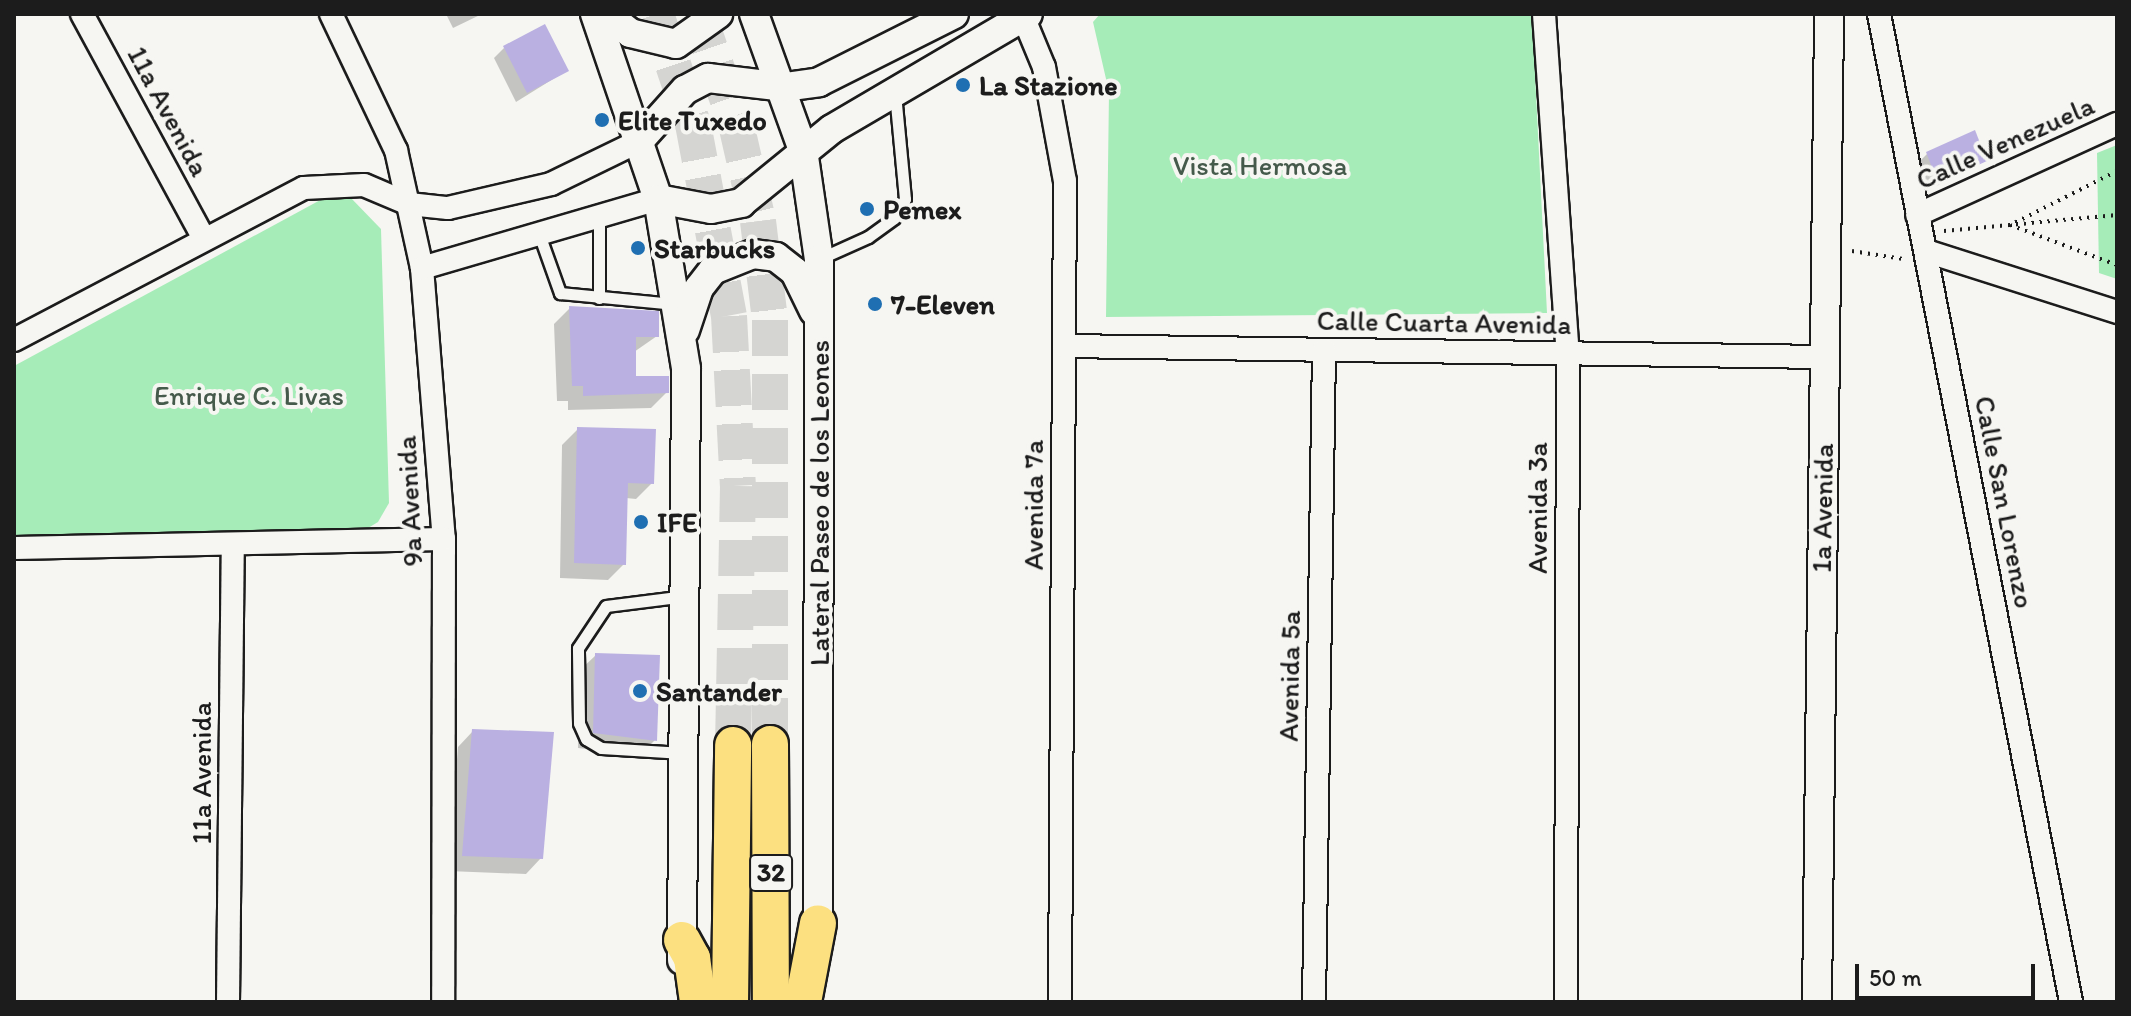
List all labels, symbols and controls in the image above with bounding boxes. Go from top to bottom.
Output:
street label: 11a Avenida [121,40,217,182]
place label: La Stazione [979,68,1118,102]
marker: La Stazione [954,76,972,94]
street label: Calle Venezuela [1912,88,2098,196]
place label: Elite Tuxedo [618,103,764,137]
marker: Elite Tuxedo [593,111,611,129]
park label: Vista Hermosa [1173,148,1347,182]
place label: Pemex [883,192,962,226]
marker: Pemex [858,200,876,218]
place label: Starbucks [654,231,775,265]
marker: Starbucks [629,239,647,257]
place label: 7-Eleven [891,287,995,321]
marker: 7-Eleven [866,295,884,313]
street label: Calle Cuarta Avenida [1317,303,1571,341]
street label: Lateral Paseo de los Leones [802,339,836,667]
park label: Enrique C. Livas [154,378,344,412]
street label: Calle San Lorenzo [1968,393,2042,611]
street label: 9a Avenida [389,435,429,567]
street label: Avenida 7a [1016,440,1050,570]
street label: Avenida 3a [1520,442,1554,574]
street label: 1a Avenida [1804,443,1840,573]
place label: IFE [657,505,697,539]
marker: IFE [632,513,650,531]
street label: Avenida 5a [1271,610,1307,742]
place label: Santander [656,674,782,708]
marker: Santander [631,682,649,700]
street label: 11a Avenida [184,702,218,844]
road number: 32 [749,851,793,895]
scale bar [1859,948,2039,998]
text: 50 m [1869,963,1922,992]

